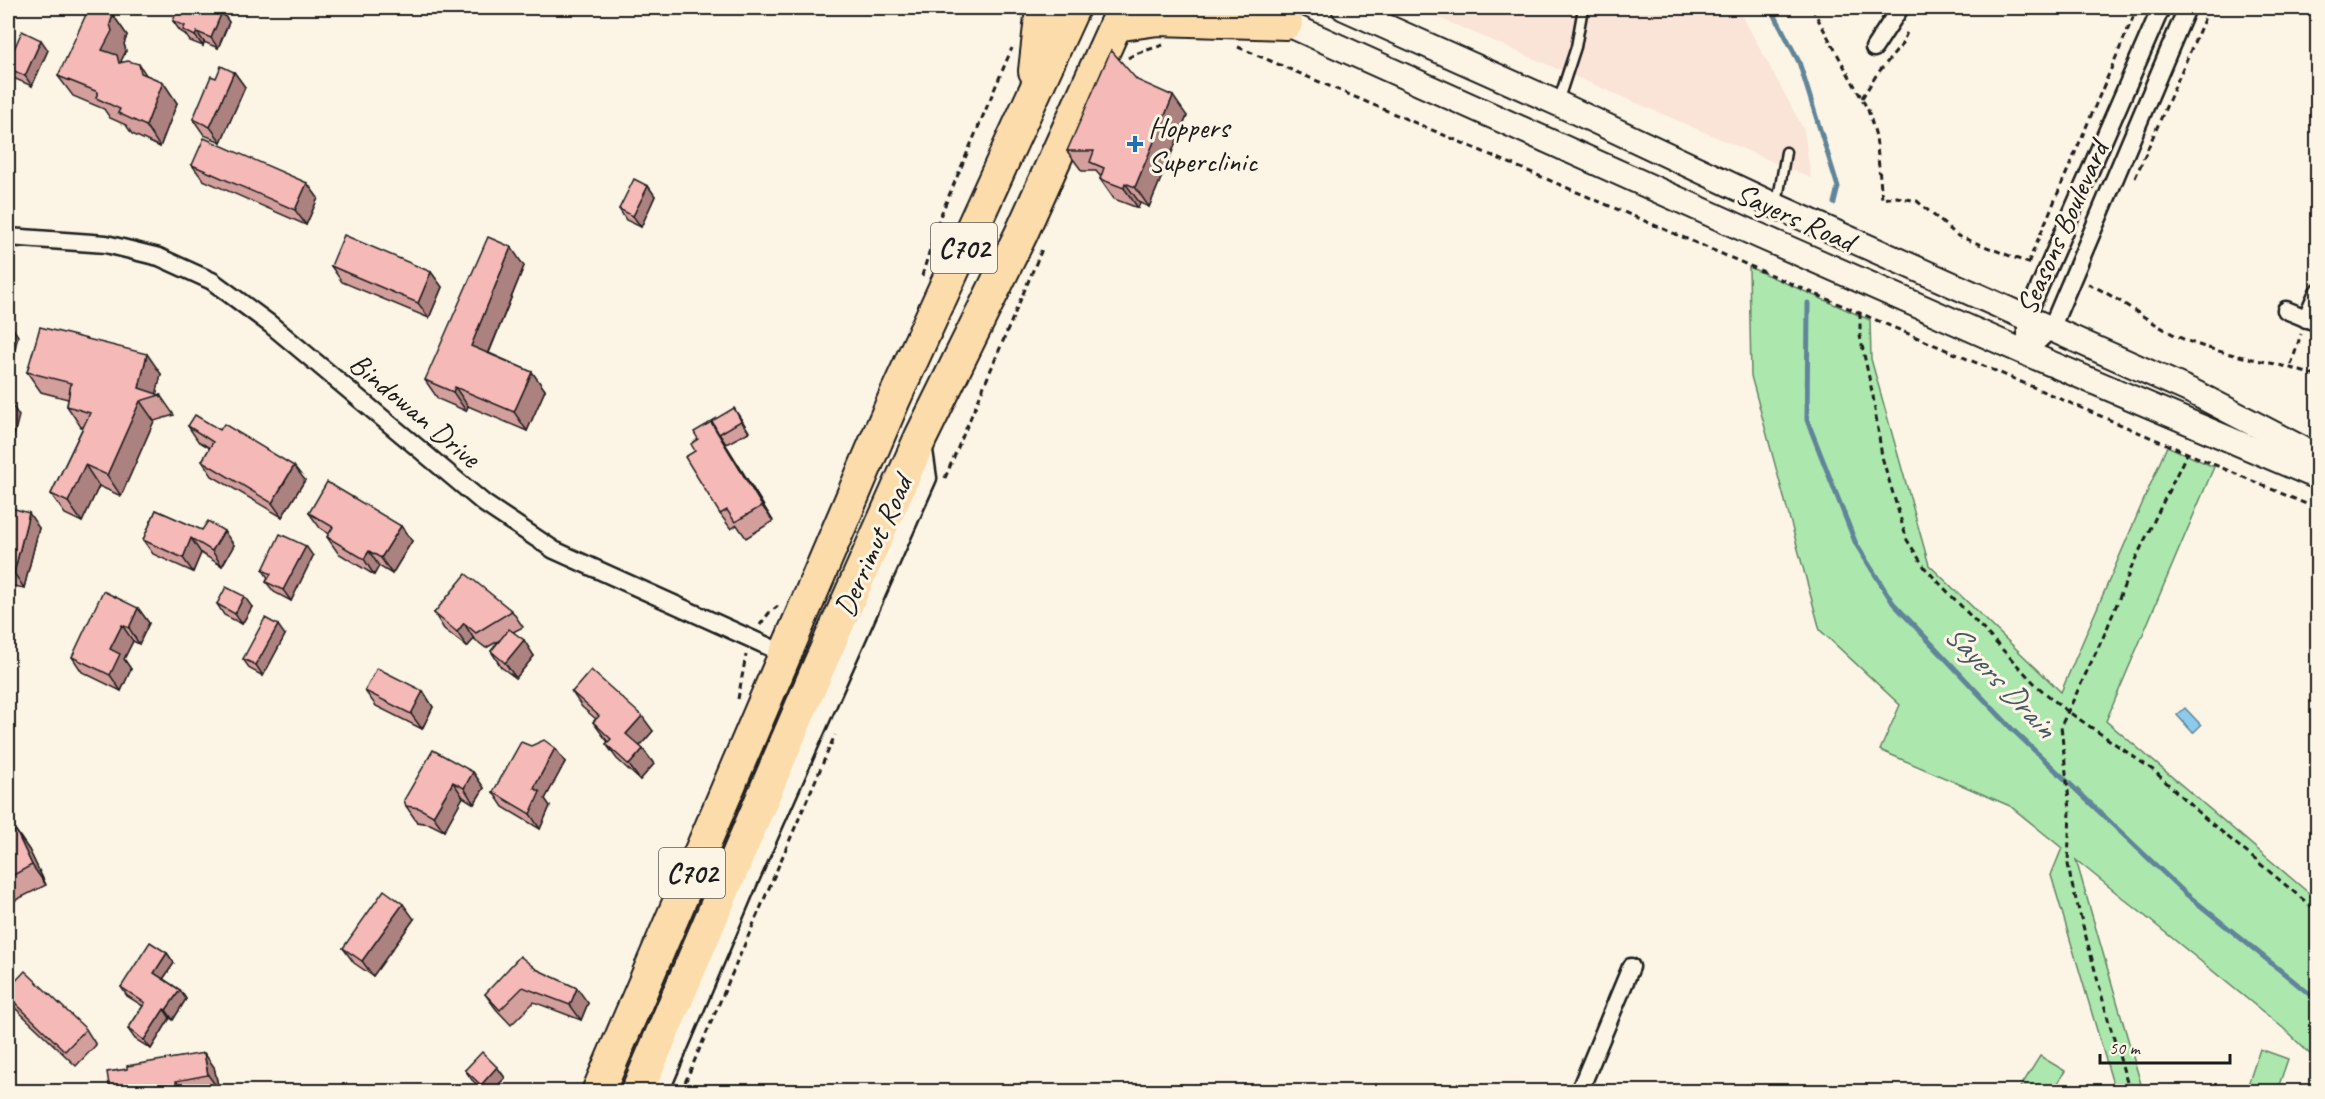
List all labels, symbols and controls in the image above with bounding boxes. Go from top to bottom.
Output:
place label: Hoppers Superclinic [1148,108,1258,180]
street label: Seasons Boulevard [2007,132,2119,320]
marker: Hoppers Superclinic [1126,135,1144,153]
street label: Sayers Road [1730,174,1864,262]
road number: C702 [931,223,997,273]
street label: Bindowan Drive [342,344,490,477]
street label: Derrimut Road [825,466,923,622]
water label: Sayers Drain [1936,614,2067,748]
road number: C702 [659,848,725,898]
scale bar [2100,1027,2230,1065]
text: 50 m [2109,1037,2142,1059]

